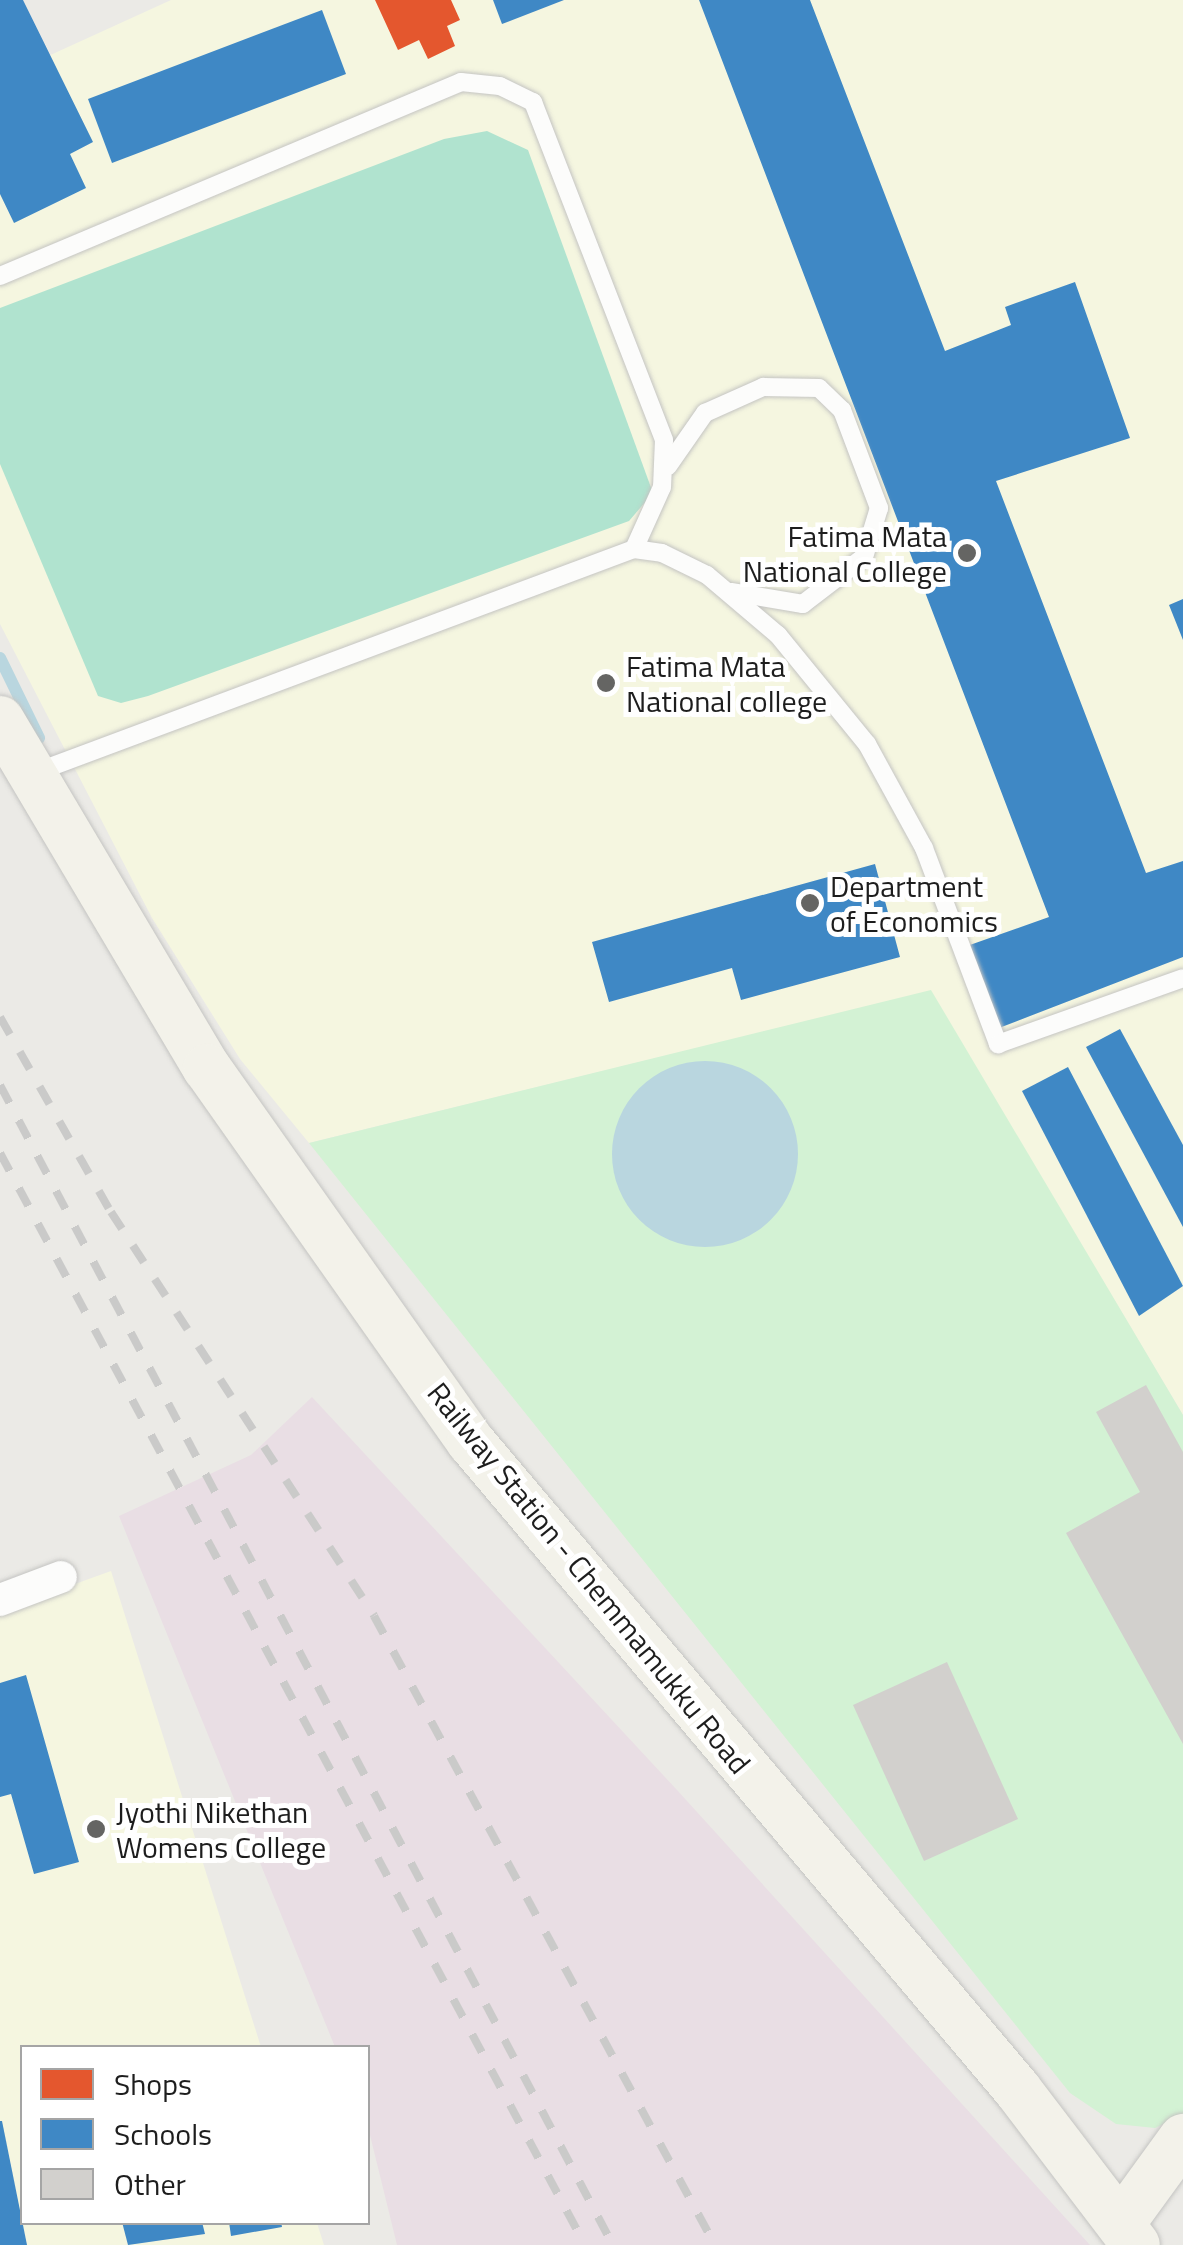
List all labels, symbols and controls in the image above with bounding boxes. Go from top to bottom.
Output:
place label: Fatima Mata National College [743,518,947,588]
marker: Fatima Mata National College [956,542,978,564]
place label: Fatima Mata National college [626,648,827,718]
marker: Fatima Mata National college [595,672,617,694]
place label: Department of Economics [830,868,998,938]
marker: Department of Economics [799,892,821,914]
street label: Railway Station - Chemmamukku Road [420,1375,758,1781]
place label: Jyothi Nikethan Womens College [116,1794,326,1864]
marker: Jyothi Nikethan Womens College [85,1818,107,1840]
legend [20,2045,370,2225]
text: Shops [114,2061,192,2107]
text: Schools [114,2111,212,2157]
text: Other [114,2161,186,2207]

